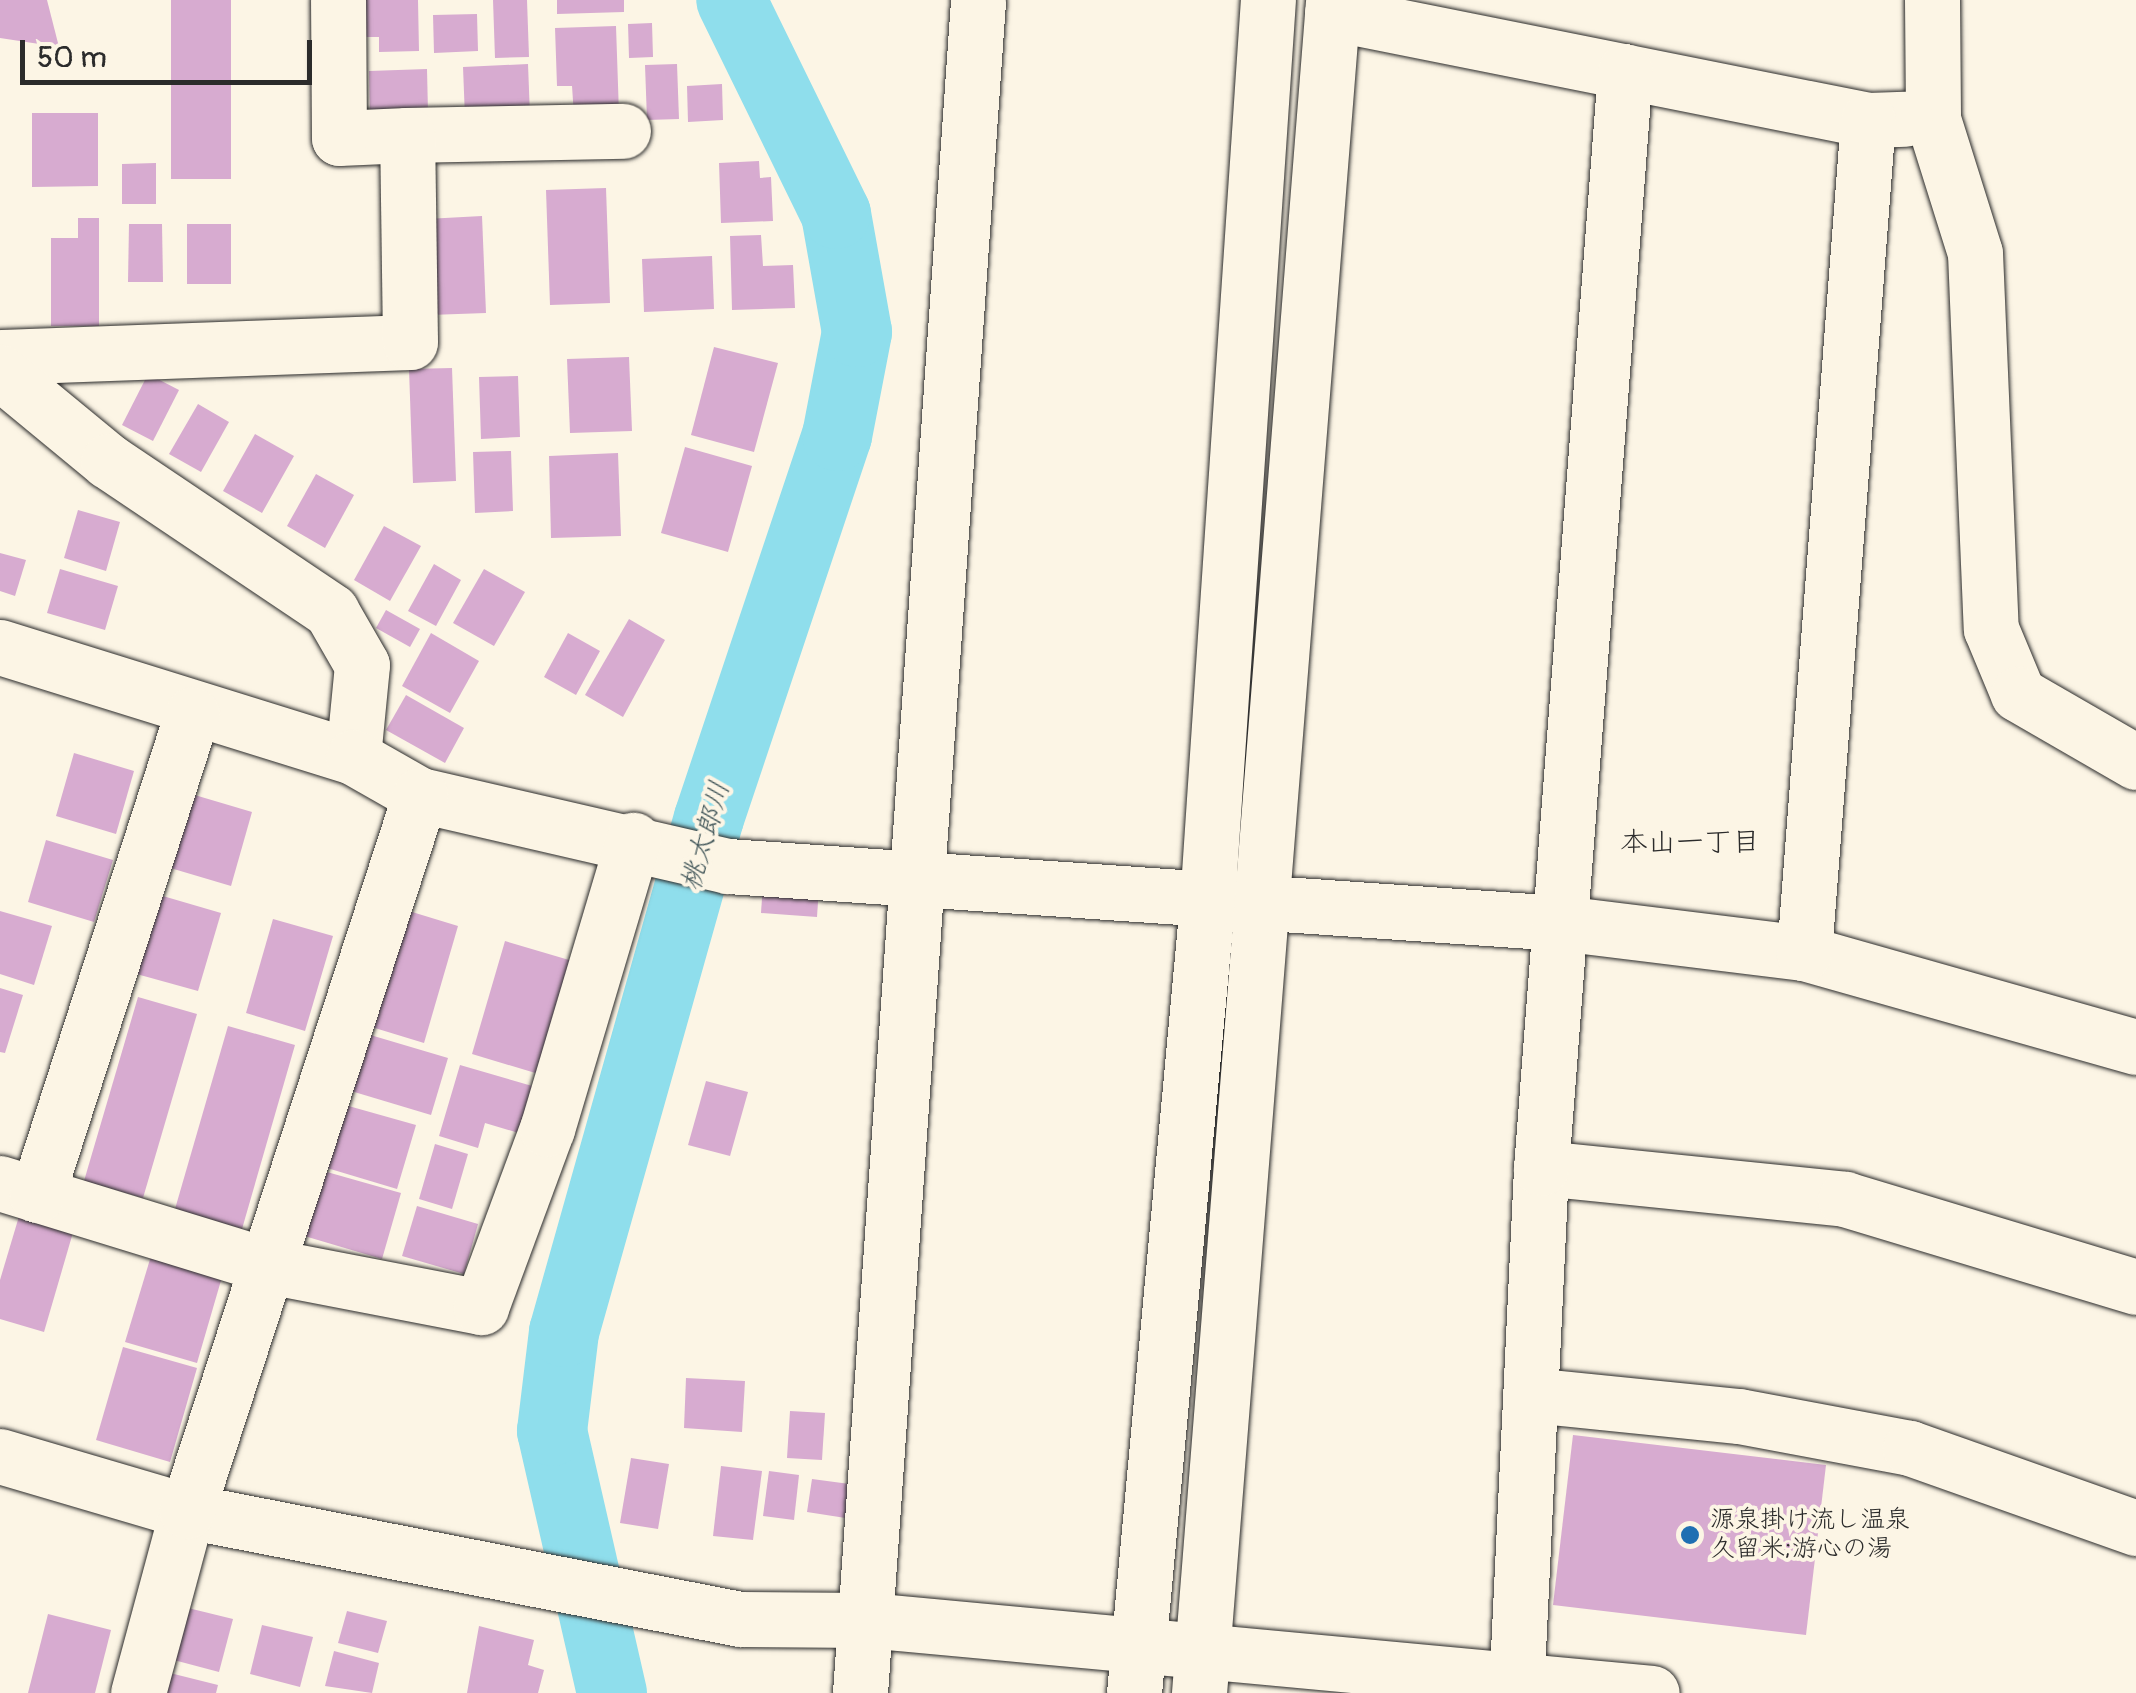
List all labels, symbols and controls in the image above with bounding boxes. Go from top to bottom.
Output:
scale bar [25,20,318,82]
text: 50 m [37,39,107,76]
water label: 桃太郎川 [674,778,738,894]
district label: 本山一丁目 [1620,826,1760,860]
place label: 源泉掛け流し温泉 久留米;游心の湯 [1710,1506,1910,1565]
marker: 源泉掛け流し温泉 久留米;游心の湯 [1679,1524,1701,1546]

